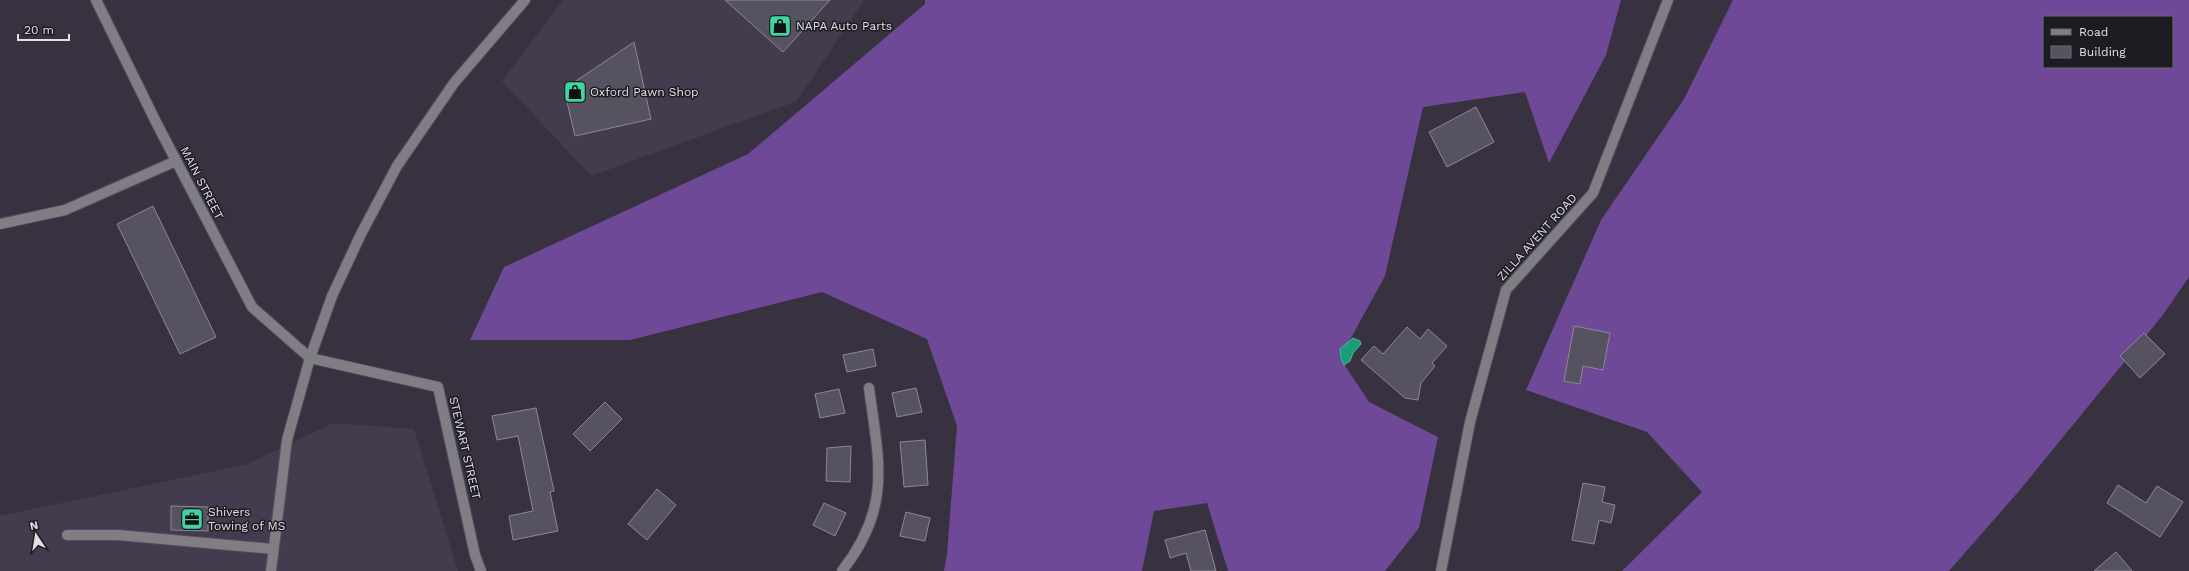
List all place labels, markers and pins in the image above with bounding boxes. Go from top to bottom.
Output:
shop icon: NAPA Auto Parts [767,13,793,39]
place label: NAPA Auto Parts [796,19,892,33]
shop icon: Oxford Pawn Shop [562,79,588,105]
place label: Oxford Pawn Shop [590,85,699,99]
place label: Shivers Towing of MS [208,505,285,533]
office icon: Shivers Towing of MS [179,506,205,532]

